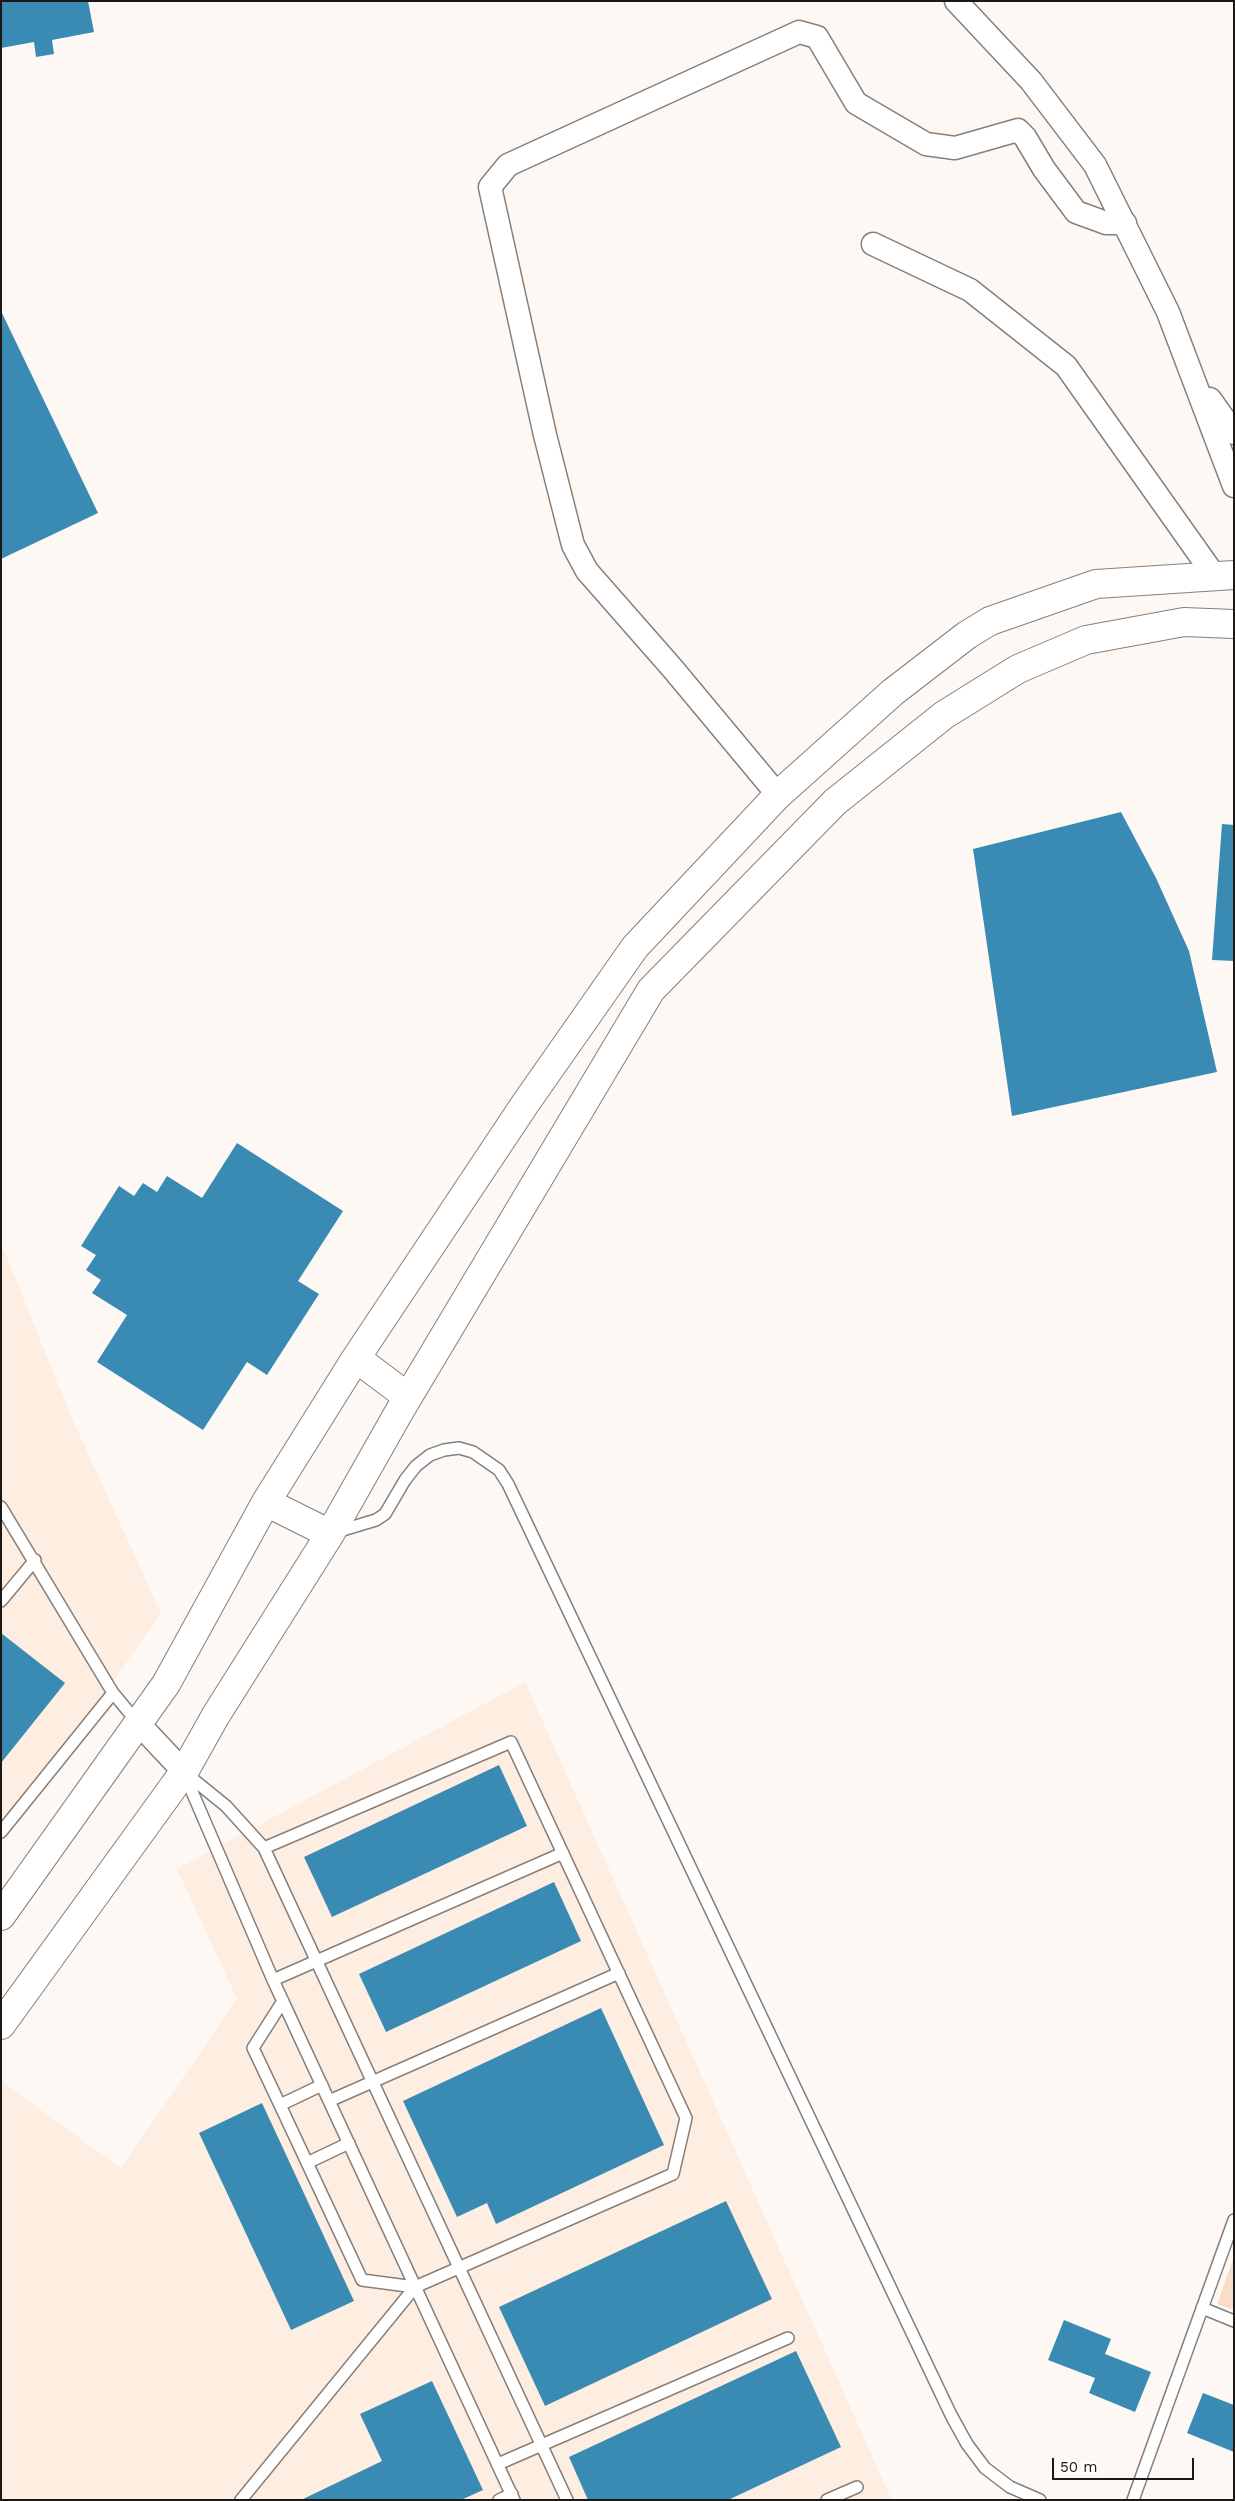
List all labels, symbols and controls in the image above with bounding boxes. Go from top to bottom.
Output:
scale bar [1055,2448,1198,2480]
text: 50 m [1060,2458,1097,2476]

